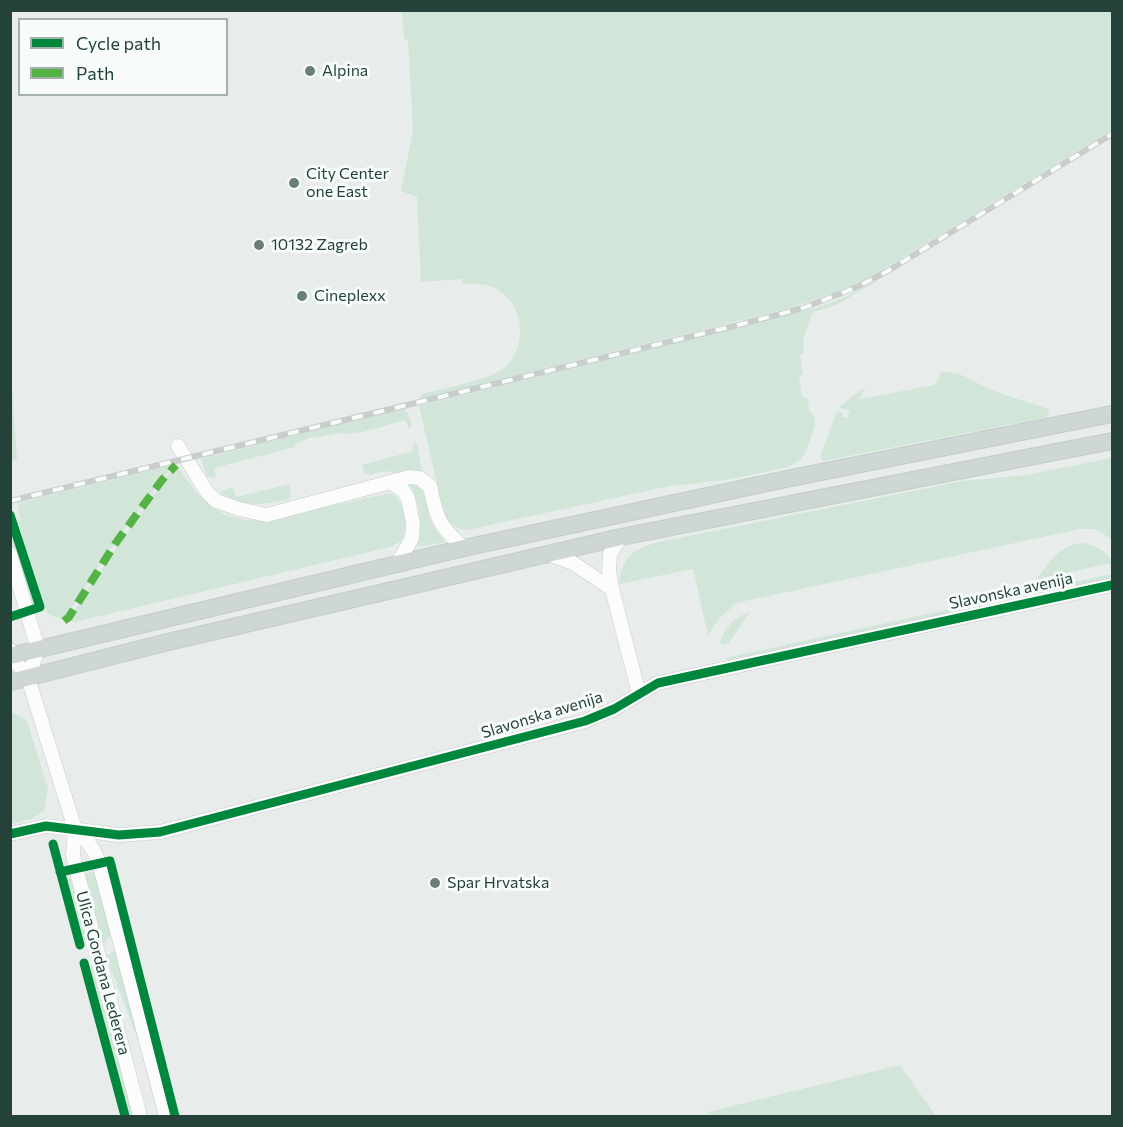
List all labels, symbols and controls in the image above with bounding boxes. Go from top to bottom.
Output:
legend [18,18,228,96]
text: Cycle path [76,32,161,54]
place label: Alpina [322,61,368,81]
text: Path [76,62,114,84]
marker: Alpina [303,64,317,78]
place label: City Center one East [306,164,389,202]
marker: City Center one East [287,176,301,190]
place label: 10132 Zagreb [271,235,368,255]
marker: 10132 Zagreb [252,238,266,252]
place label: Cineplexx [314,286,386,306]
marker: Cineplexx [295,289,309,303]
street label: Slavonska avenija [947,569,1075,613]
street label: Slavonska avenija [479,687,605,743]
place label: Spar Hrvatska [447,873,549,893]
marker: Spar Hrvatska [428,876,442,890]
street label: Ulica Gordana Lederera [72,889,134,1057]

